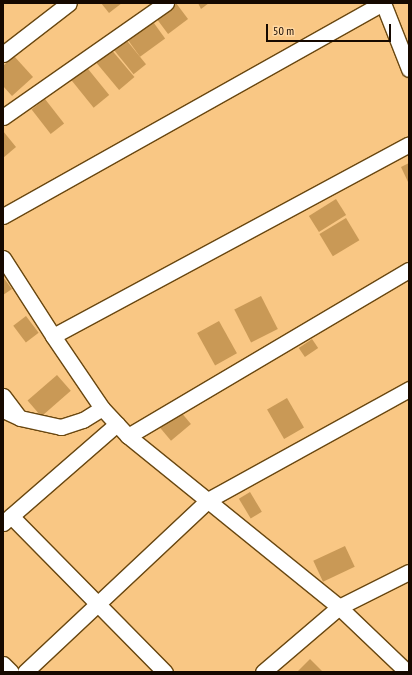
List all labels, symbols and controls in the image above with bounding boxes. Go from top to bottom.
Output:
scale bar [268,16,393,42]
text: 50 m [273,23,294,38]

